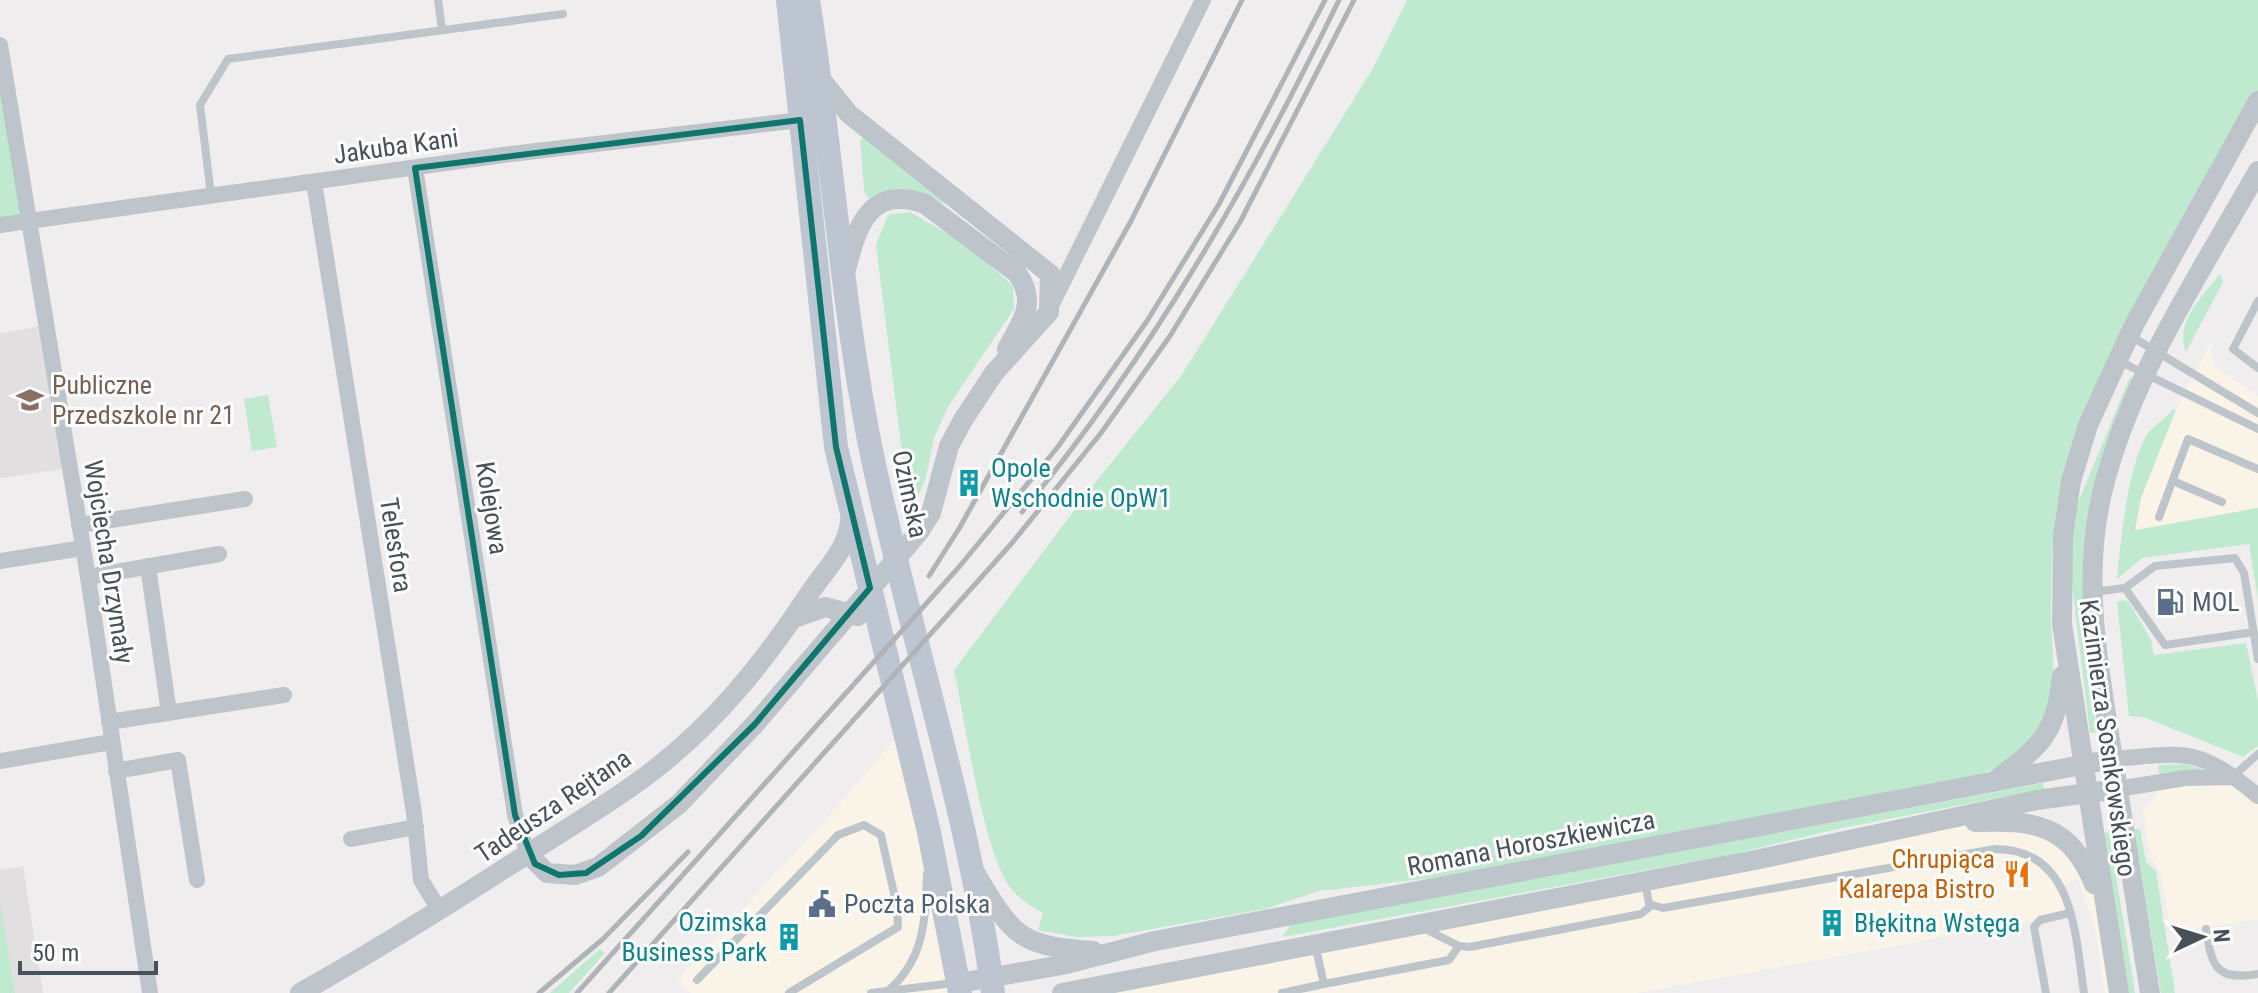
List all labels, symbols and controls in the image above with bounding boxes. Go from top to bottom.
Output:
street label: Jakuba Kani [332,122,460,170]
place label: Publiczne Przedszkole nr 21 [52,370,235,430]
school or university icon: Publiczne Przedszkole nr 21 [15,385,45,415]
street label: Ozimska [886,448,934,540]
place label: Opole Wschodnie OpW1 [991,453,1171,513]
street label: Wojciecha Drzymały [78,458,140,666]
street label: Kolejowa [470,460,514,556]
building icon: Opole Wschodnie OpW1 [954,468,984,498]
street label: Telesfora [374,495,418,595]
fuel station icon: MOL [2155,587,2185,617]
place label: MOL [2192,587,2240,617]
street label: Kazimierza Sosnkowskiego [2074,597,2142,879]
street label: Tadeusza Rejtana [470,743,636,869]
street label: Romana Horoszkiewicza [1405,804,1657,882]
place label: Chrupiąca Kalarepa Bistro [1838,844,1995,904]
restaurant icon: Chrupiąca Kalarepa Bistro [2002,859,2032,889]
public building icon: Poczta Polska [807,889,837,919]
place label: Poczta Polska [844,889,990,919]
north arrow [2162,897,2242,977]
place label: Ozimska Business Park [622,907,767,967]
building icon: Błękitna Wstęga [1817,908,1847,938]
place label: Błękitna Wstęga [1854,908,2020,938]
building icon: Ozimska Business Park [774,922,804,952]
scale bar [20,925,156,975]
text: N [2209,928,2234,943]
text: 50 m [32,939,79,967]

